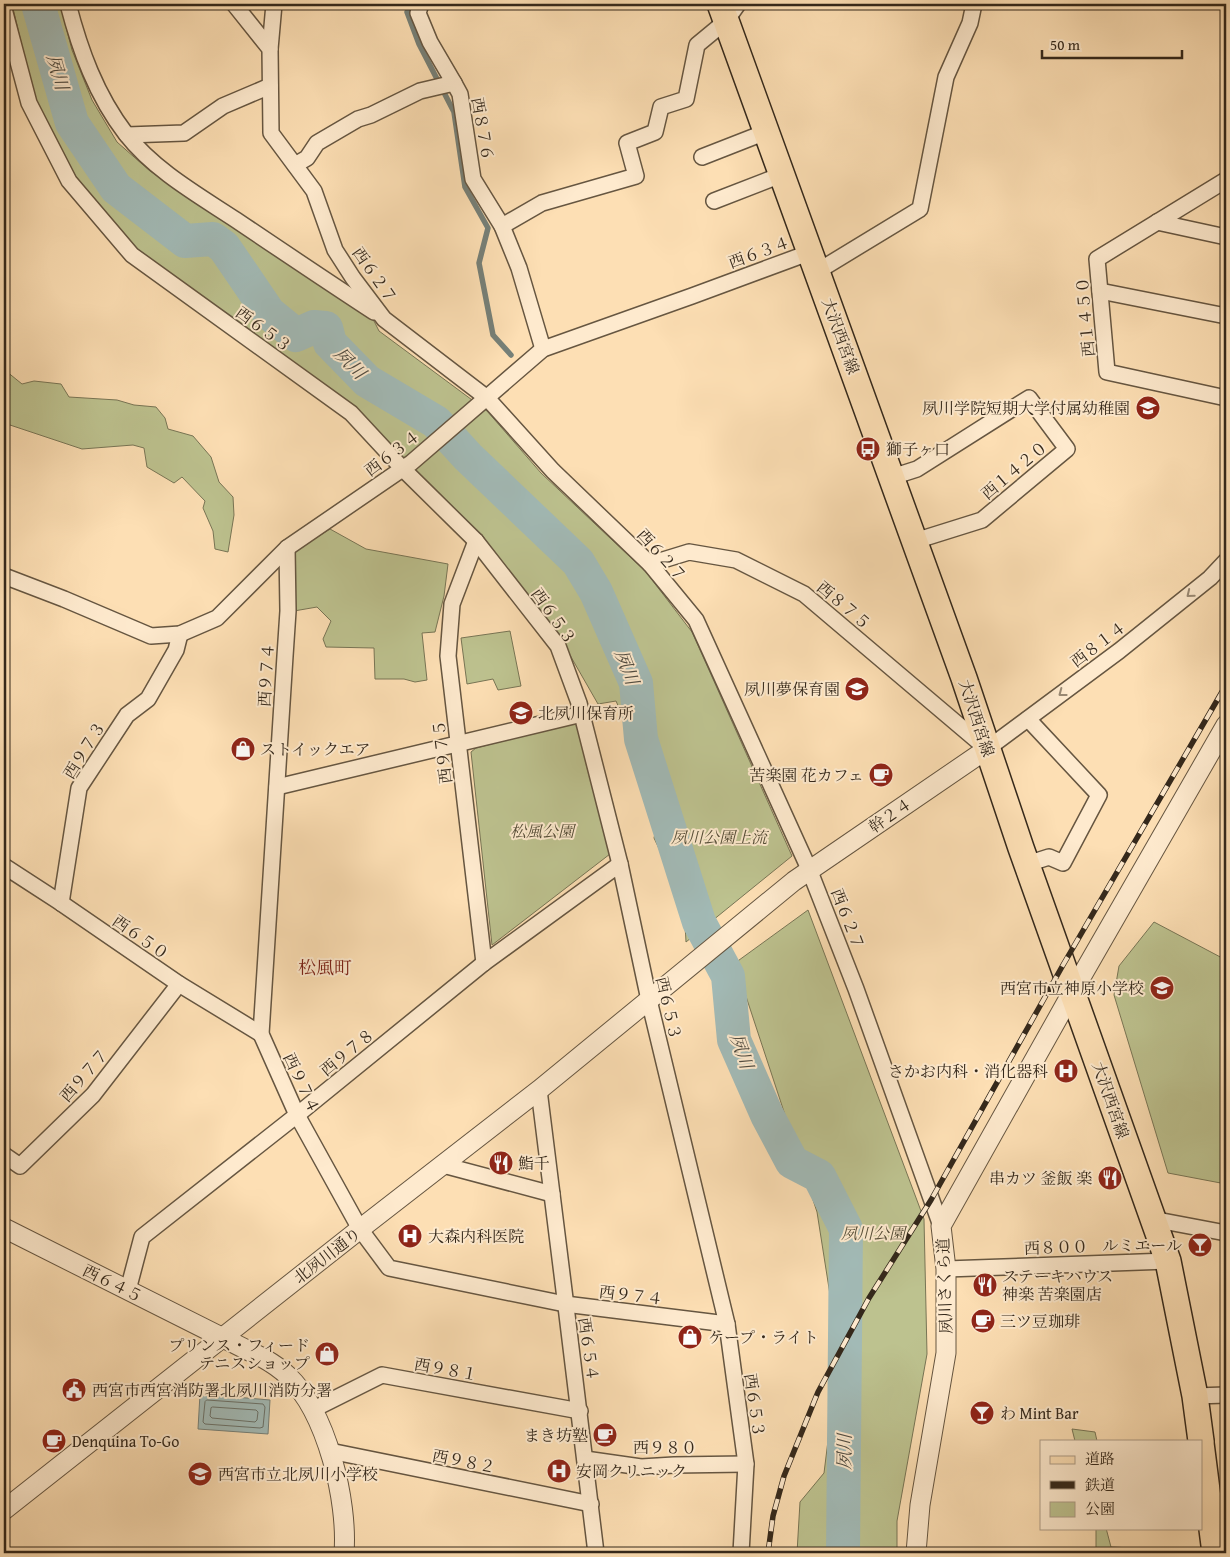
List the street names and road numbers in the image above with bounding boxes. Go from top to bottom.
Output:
street label: 西８７６ [466,95,500,163]
street label: 西６３４ [725,230,793,274]
street label: 西６２７ [347,242,403,308]
street label: 西１４５０ [1070,276,1100,358]
street label: 大沢西宮線 [816,294,866,378]
street label: 西６５３ [231,300,297,358]
street label: 西６３４ [359,424,425,482]
street label: 西１４２０ [976,435,1052,505]
street label: 西６２７ [632,523,692,587]
street label: 西８７５ [812,575,876,635]
street label: 西６５３ [526,583,582,649]
street label: 西８１４ [1065,615,1131,673]
street label: 西９７４ [252,642,280,708]
street label: 大沢西宮線 [953,676,1001,760]
street label: 西９７３ [57,716,111,784]
street label: 西９７５ [426,719,458,785]
street label: 幹２４ [863,792,917,838]
street label: 西６２７ [825,885,871,953]
street label: 西６５０ [108,909,174,965]
street label: 西６５３ [650,974,688,1042]
street label: 西９７８ [315,1023,379,1081]
street label: 西９７７ [54,1043,114,1107]
street label: 西９７４ [278,1049,326,1117]
street label: 大沢西宮線 [1087,1058,1135,1142]
street label: 北夙川通り [288,1221,366,1289]
street label: 西８００ [1024,1234,1088,1260]
street label: 夙川さくら道 [930,1238,958,1334]
street label: 西６４５ [79,1258,147,1308]
street label: 西９７４ [598,1279,664,1311]
street label: 西６５４ [573,1316,605,1382]
street label: 西９８１ [412,1352,480,1386]
street label: 西６５３ [739,1372,771,1438]
street label: 西９８０ [633,1435,697,1459]
street label: 西９８２ [430,1443,498,1479]

